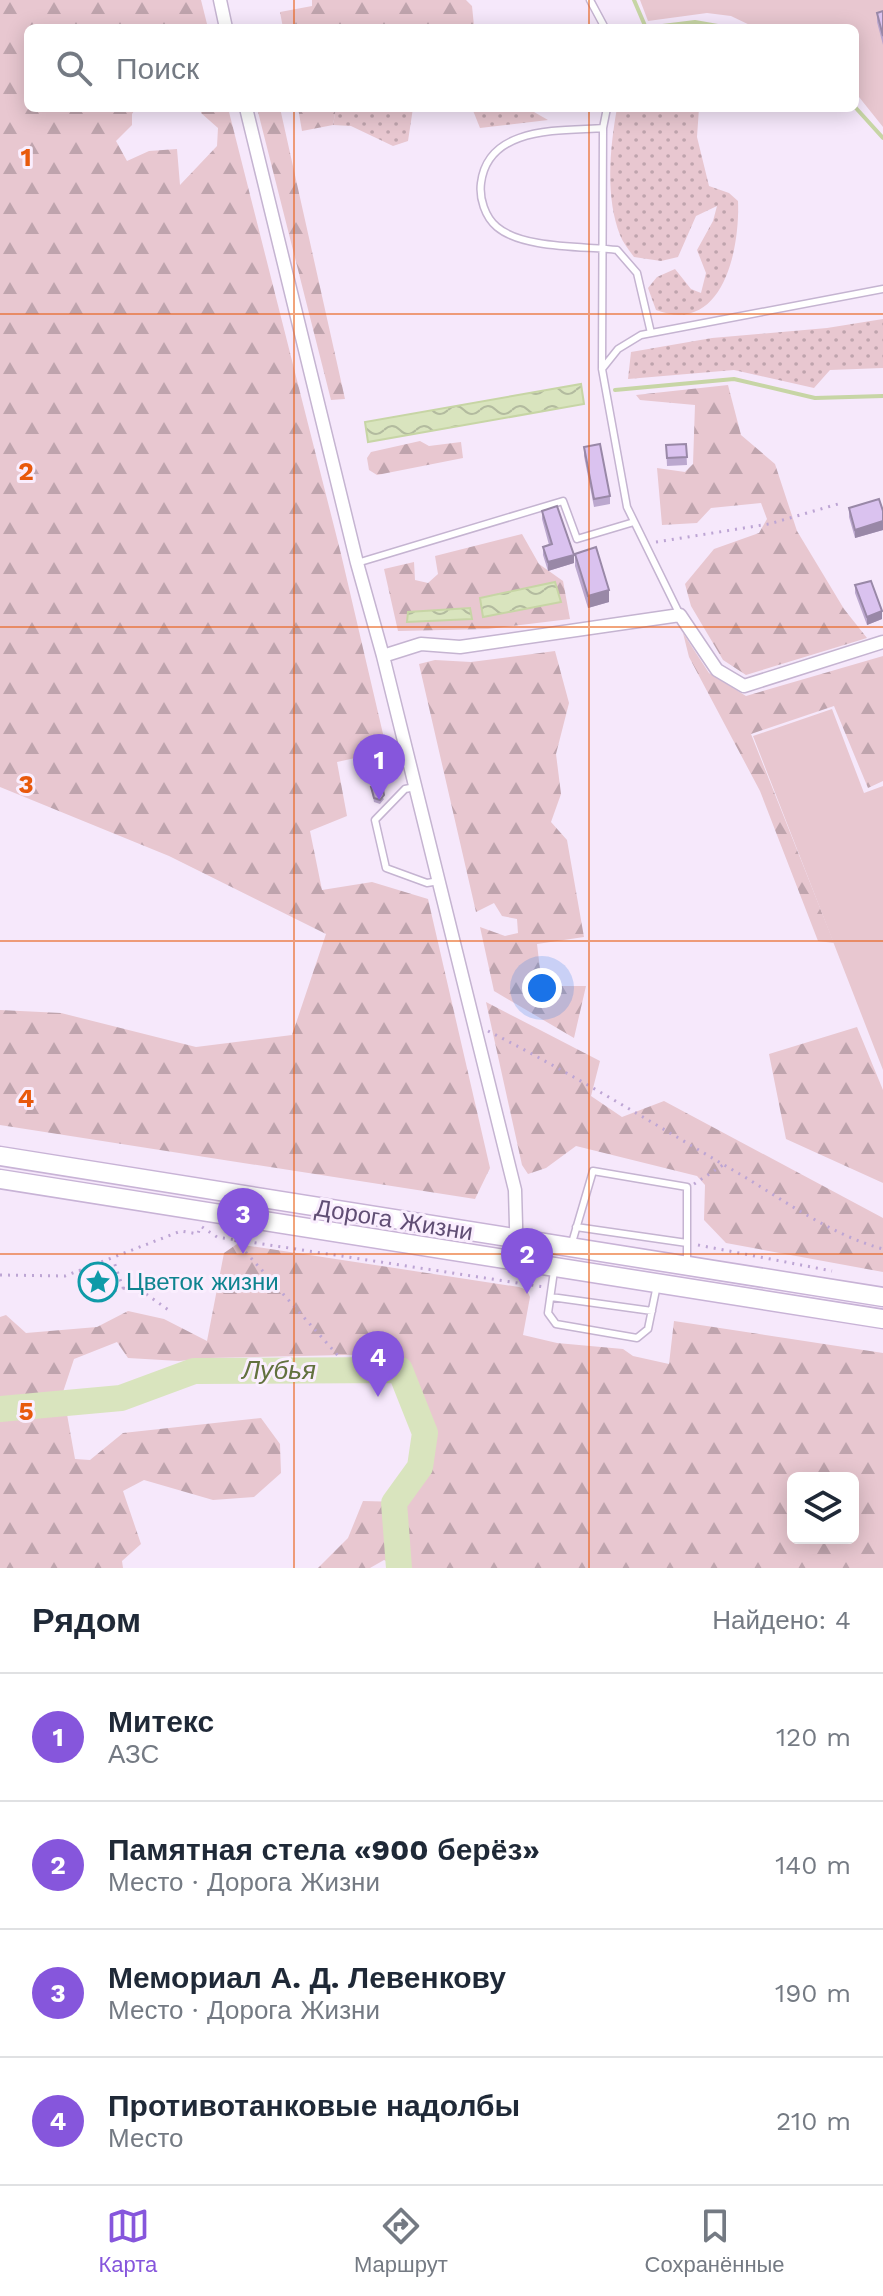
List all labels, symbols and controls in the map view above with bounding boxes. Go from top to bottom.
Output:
search box [24,24,859,112]
icon: search [52,46,96,90]
text: Поиск [116,51,199,86]
text: 1 [20,142,32,172]
text: 2 [18,456,34,486]
pin: 1 [353,734,405,800]
text: 3 [18,769,34,799]
your location [522,968,562,1008]
text: 4 [18,1083,35,1113]
pin: 3 [217,1188,269,1254]
street label: Дорога Жизни [313,1194,475,1246]
pin: 2 [501,1228,553,1294]
place icon: Цветок жизни [77,1261,119,1303]
place label: Цветок жизни [126,1268,279,1296]
pin: 4 [352,1331,404,1397]
water label: Лубья [240,1355,316,1385]
text: 5 [18,1396,34,1426]
map controls [787,1472,859,1544]
button: layers [787,1472,859,1544]
text: Рядом [32,1600,141,1640]
text: Найдено: 4 [712,1605,851,1635]
text: Митекс [108,1704,214,1739]
text: 1 [52,1722,64,1752]
text: 120 m [776,1722,851,1752]
text: АЗС [108,1739,159,1769]
text: Памятная стела «900 берёз» [108,1832,540,1867]
text: 2 [50,1850,66,1880]
text: 140 m [775,1850,851,1880]
text: Место · Дорога Жизни [108,1867,380,1897]
text: Мемориал А. Д. Левенкову [108,1960,506,1995]
text: 3 [50,1978,66,2008]
text: 190 m [775,1978,851,2008]
text: Место · Дорога Жизни [108,1995,380,2025]
text: Противотанковые надолбы [108,2088,520,2123]
text: 4 [50,2106,66,2136]
text: 210 m [776,2106,851,2136]
text: Место [108,2123,184,2153]
tab: Карта [98,2204,157,2278]
tab: Маршрут [354,2204,448,2278]
tab: Сохранённые [645,2204,785,2278]

